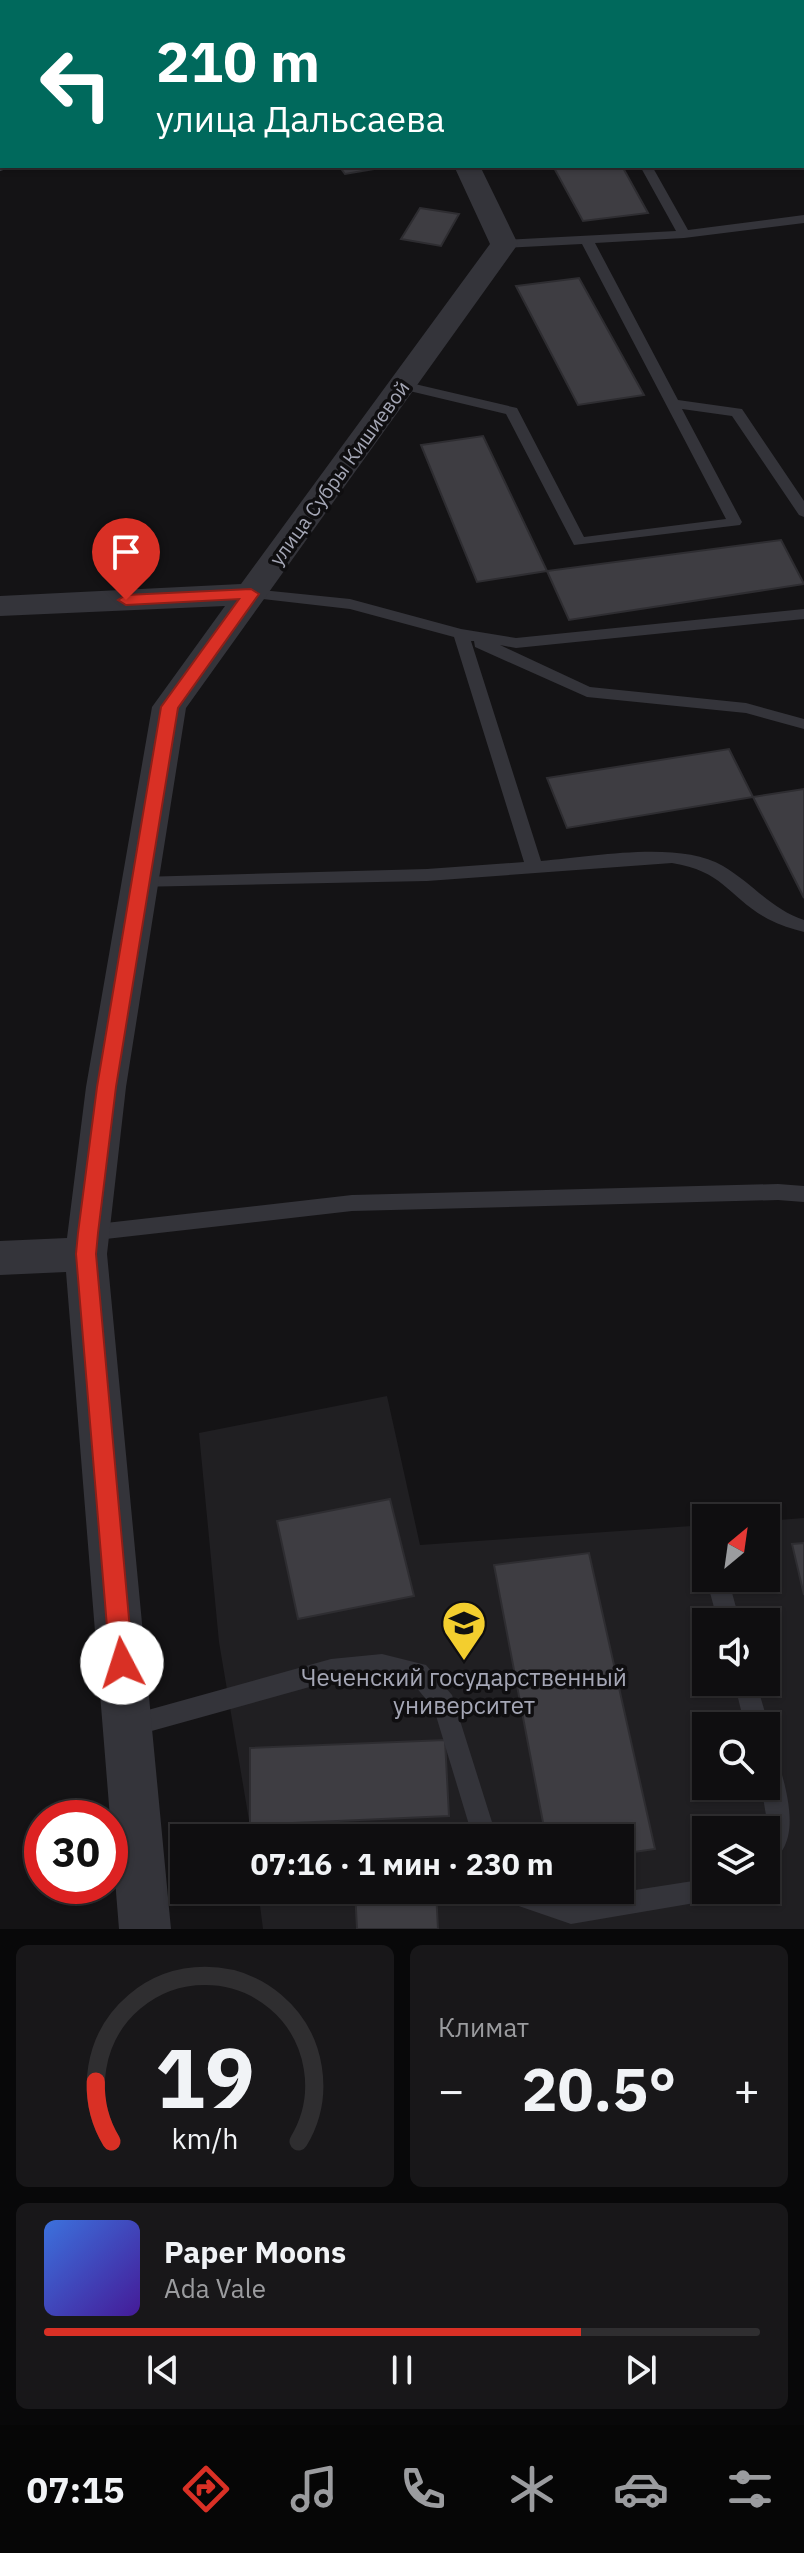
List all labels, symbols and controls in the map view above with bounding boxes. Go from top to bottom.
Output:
text: 210 m [156,25,320,97]
icon: left [24,32,128,136]
text: улица Дальсаева [156,95,445,142]
street label: улица Субры Кишиевой [263,375,415,571]
pin [92,518,160,600]
icon: arrive [104,530,148,574]
north arrow [692,1504,780,1592]
map controls [692,1504,780,1904]
school or university icon: Чеченский государственный университет [440,1599,488,1662]
button: sound [692,1608,780,1696]
position arrow [80,1621,164,1705]
place label: Чеченский государственный университет [301,1661,627,1721]
button: search [692,1712,780,1800]
speed limit sign: 30 [24,1800,128,1904]
button: layers [692,1816,780,1904]
text: 07:16 · 1 мин · 230 m [250,1844,554,1883]
text: Климат [438,2010,529,2044]
text: 19 [155,2023,255,2131]
text: 20.5° [522,2049,676,2128]
text: − [438,2061,464,2118]
text: + [734,2061,760,2118]
text: km/h [171,2120,239,2157]
text: Paper Moons [164,2232,346,2271]
text: Ada Vale [164,2271,266,2305]
icon: previous [141,2348,185,2392]
icon: pause [380,2348,424,2392]
icon: next [619,2348,663,2392]
icon: directions [178,2461,234,2517]
icon: music [286,2461,342,2517]
icon: phone [395,2461,451,2517]
icon: climate [504,2461,560,2517]
icon: car [613,2461,669,2517]
icon: filters [722,2461,778,2517]
text: 07:15 [26,2466,125,2513]

